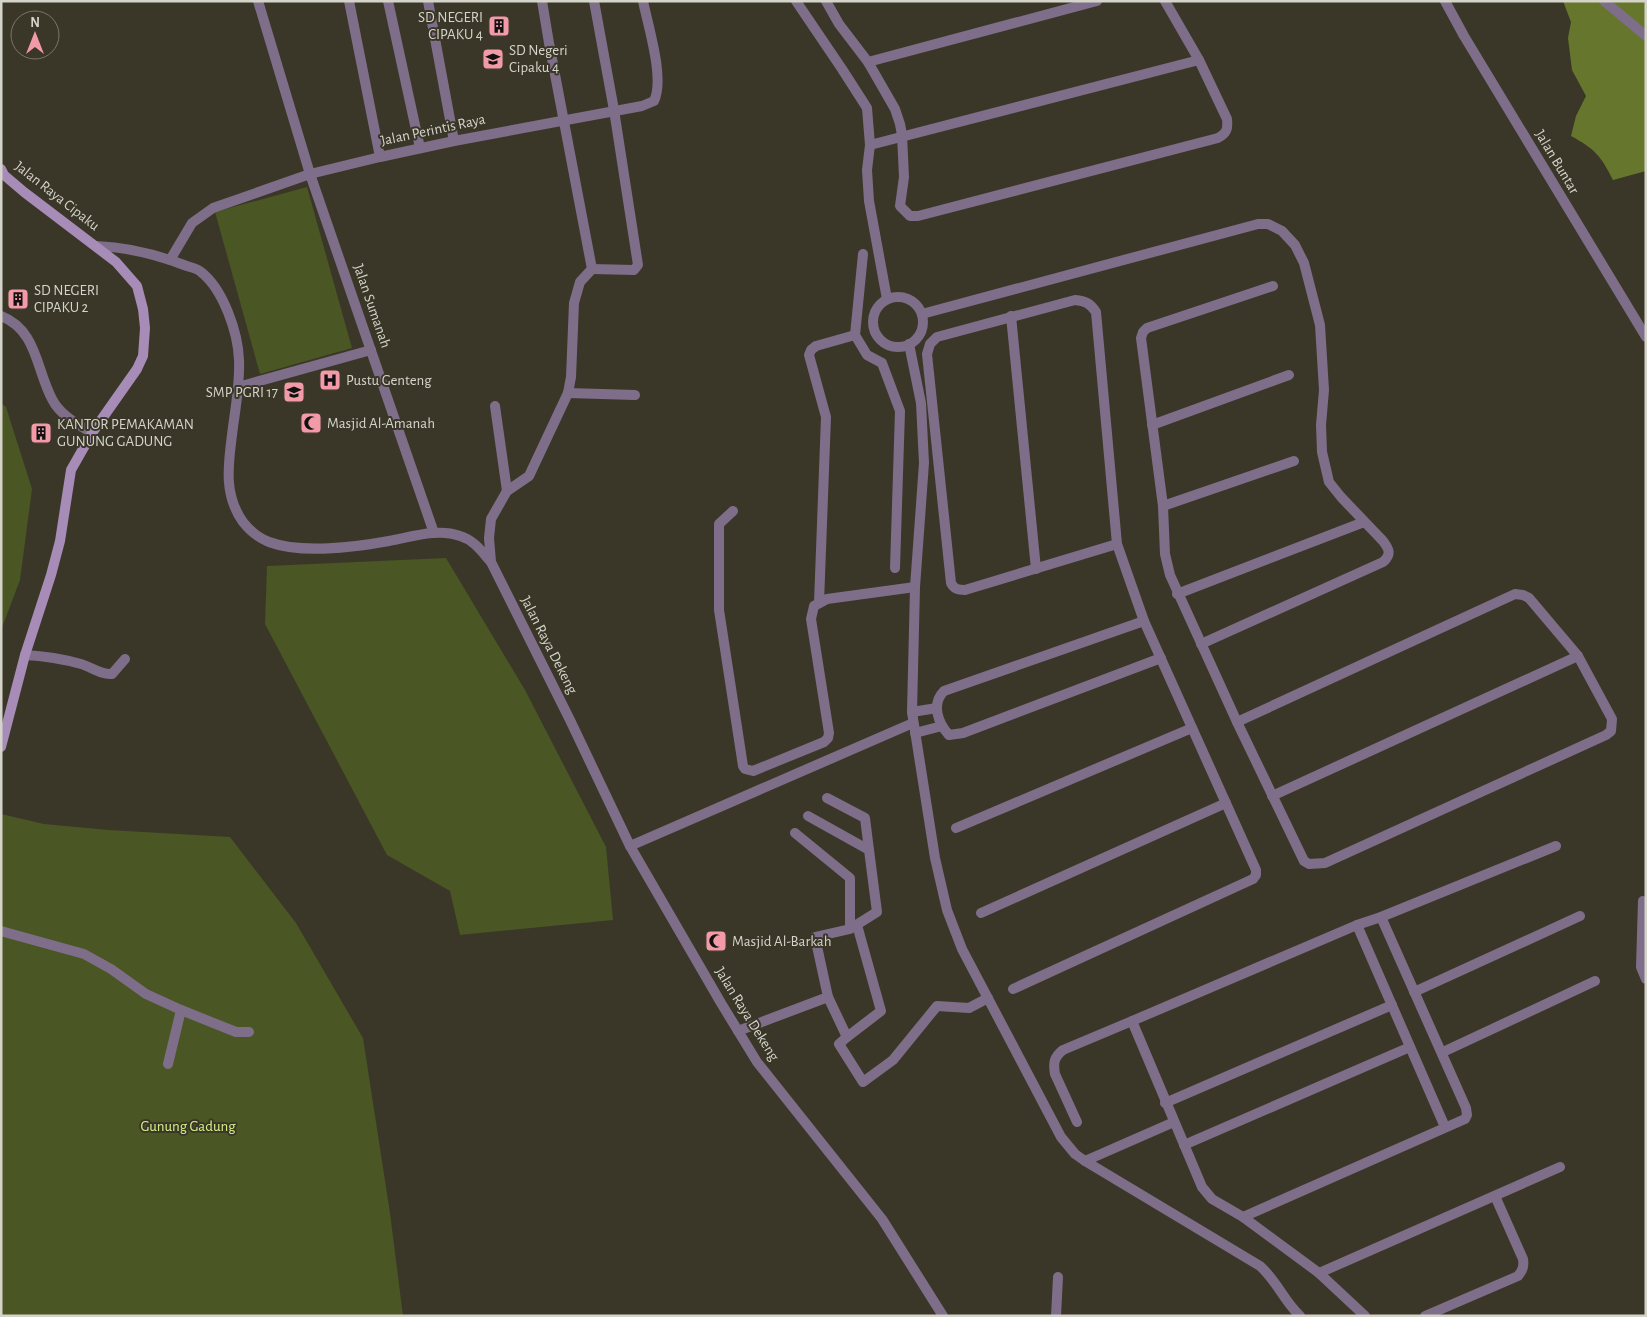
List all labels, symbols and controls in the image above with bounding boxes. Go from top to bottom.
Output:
north arrow [10,10,60,60]
place label: SD NEGERI CIPAKU 4 [418,10,483,42]
building icon: SD NEGERI CIPAKU 4 [487,14,511,38]
text: N [30,16,40,30]
place label: SD Negeri Cipaku 4 [509,43,568,75]
school or university icon: SD Negeri Cipaku 4 [481,47,505,71]
street label: Jalan Perintis Raya [379,112,487,148]
street label: Jalan Buntar [1532,127,1582,197]
street label: Jalan Raya Cipaku [12,158,102,234]
street label: Jalan Sumanah [351,262,393,350]
place label: SD NEGERI CIPAKU 2 [34,283,99,315]
building icon: SD NEGERI CIPAKU 2 [6,287,30,311]
hospital icon: Pustu Genteng [318,368,342,392]
place label: Pustu Genteng [346,373,432,388]
school or university icon: SMP PGRI 17 [282,380,306,404]
place label: SMP PGRI 17 [206,385,278,400]
mosque icon: Masjid Al-Amanah [299,411,323,435]
place label: Masjid Al-Amanah [327,416,435,431]
place label: KANTOR PEMAKAMAN GUNUNG GADUNG [57,417,194,449]
building icon: KANTOR PEMAKAMAN GUNUNG GADUNG [29,421,53,445]
street label: Jalan Raya Dekeng [518,594,580,697]
mosque icon: Masjid Al-Barkah [704,929,728,953]
place label: Masjid Al-Barkah [732,934,832,949]
street label: Jalan Raya Dekeng [712,964,782,1064]
park label: Gunung Gadung [140,1119,236,1134]

